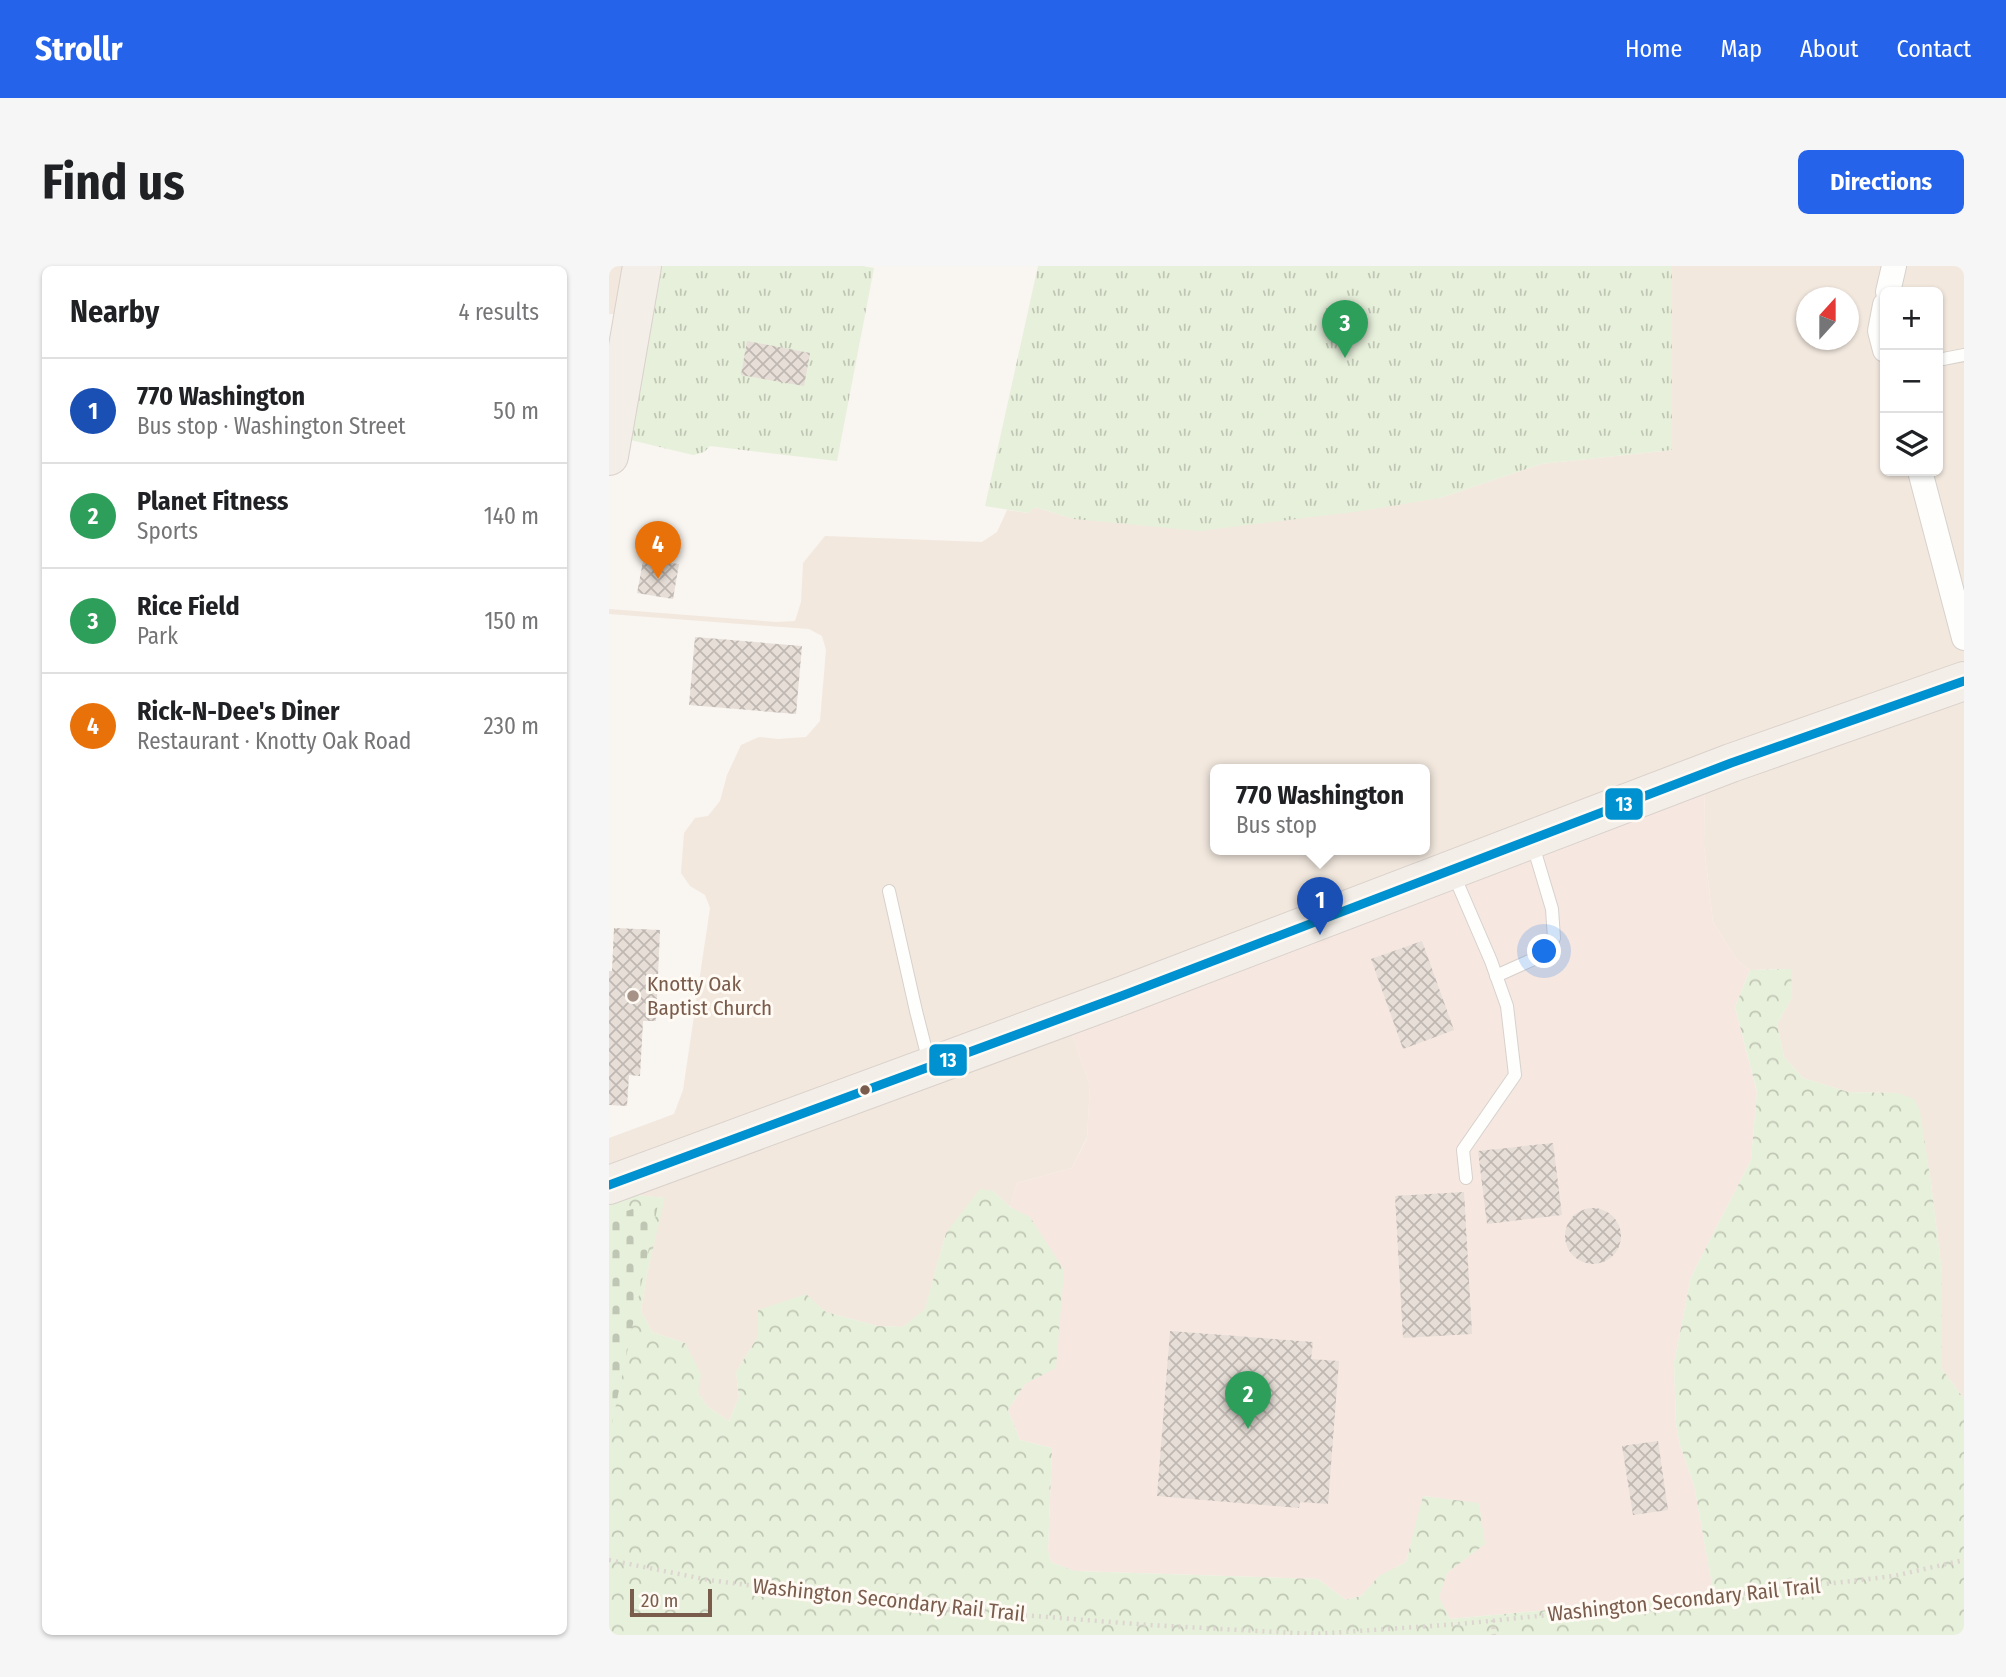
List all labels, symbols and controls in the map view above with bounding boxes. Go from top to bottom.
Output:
text: Strollr [35,29,123,69]
text: Home [1625,35,1682,63]
text: Map [1720,35,1762,63]
text: About [1800,35,1858,63]
text: Contact [1896,35,1971,63]
button: Directions [1798,150,1964,214]
text: Find us [42,153,185,212]
north arrow [1796,287,1859,350]
map controls [1880,287,1943,476]
button: + [1880,287,1943,350]
text: Nearby [70,294,159,330]
text: 4 results [458,298,539,326]
pin: 3 [1322,300,1368,358]
button: − [1880,350,1943,413]
text: 770 Washington [137,381,305,412]
text: 1 [88,397,98,425]
text: 50 m [493,397,539,425]
text: Bus stop · Washington Street [137,412,406,440]
button: layers [1880,413,1943,476]
text: Planet Fitness [137,486,288,517]
text: 2 [88,502,98,530]
text: 140 m [484,502,539,530]
text: Sports [137,517,198,545]
pin: 4 [635,521,681,579]
text: Rice Field [137,591,240,622]
text: 3 [88,607,98,635]
text: 150 m [484,607,539,635]
text: Park [137,622,178,650]
text: Rick-N-Dee's Diner [137,696,340,727]
text: 4 [87,712,99,740]
text: 230 m [483,712,539,740]
text: Restaurant · Knotty Oak Road [137,727,411,755]
popup [1210,764,1430,855]
text: 770 Washington [1236,780,1404,811]
line badge: 13 [1604,787,1644,821]
text: 13 [1615,793,1633,816]
text: Bus stop [1236,811,1317,839]
pin: 1 [1297,877,1343,935]
your location [1527,934,1561,968]
place label: Knotty Oak Baptist Church [647,971,772,1021]
marker: Knotty Oak Baptist Church [625,988,641,1004]
line badge: 13 [928,1043,968,1077]
text: 13 [939,1049,957,1072]
unlabelled marker [858,1083,872,1097]
pin: 2 [1225,1371,1271,1429]
street label: Washington Secondary Rail Trail [751,1573,1027,1627]
street label: Washington Secondary Rail Trail [1546,1573,1822,1627]
scale bar [630,1586,712,1618]
text: 20 m [641,1589,678,1612]

